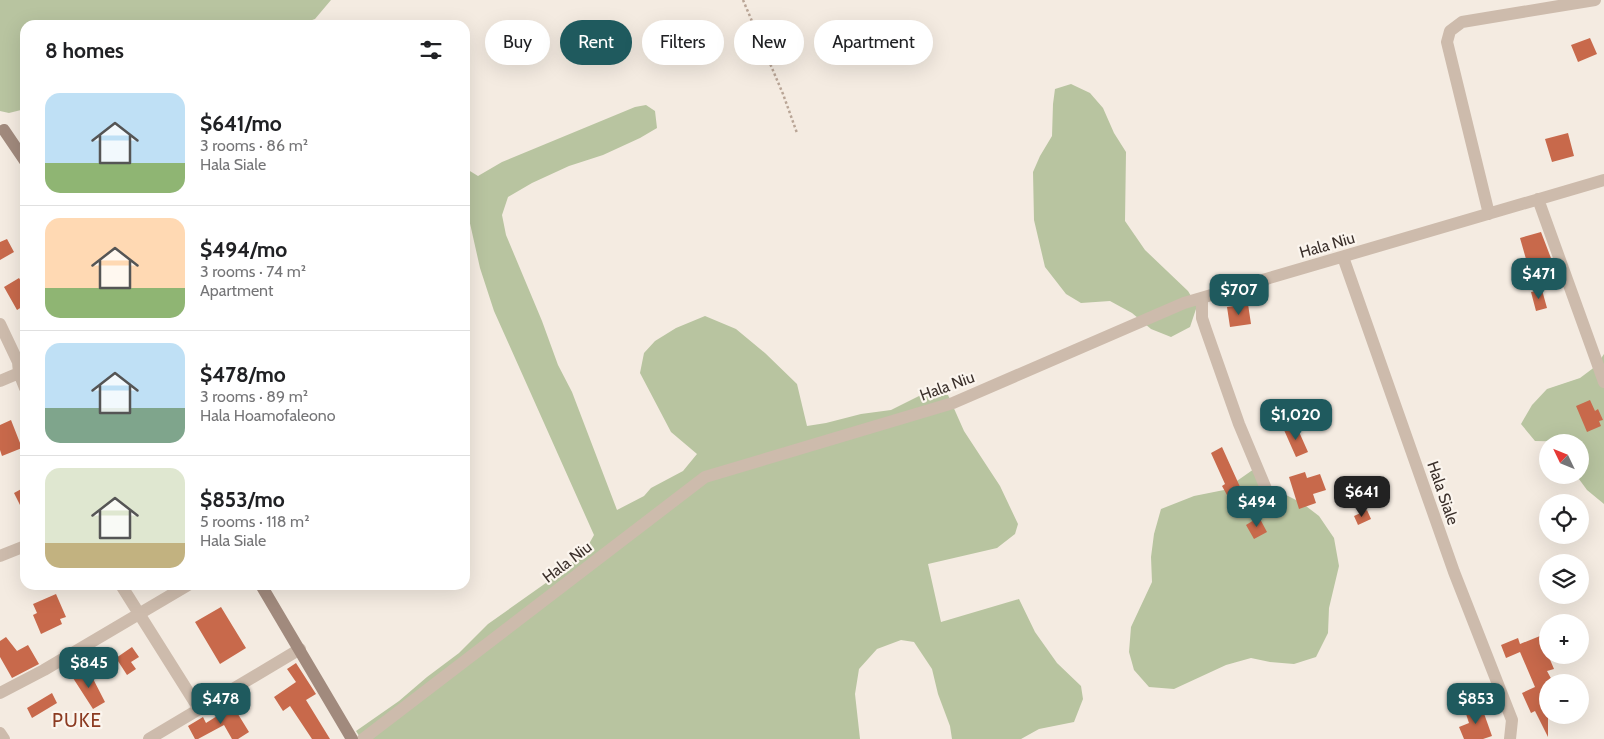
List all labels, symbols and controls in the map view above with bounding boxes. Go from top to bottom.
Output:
chip: Buy [485,20,550,65]
chip: Rent [560,20,632,65]
chip: Filters [642,20,724,65]
chip: New [734,20,804,65]
chip: Apartment [814,20,933,65]
icon: filters [417,36,445,64]
text: 8 homes [45,38,124,63]
text: $641/mo [200,111,282,136]
icon: home [85,113,145,173]
text: 3 rooms · 86 m² [200,136,308,155]
text: Hala Siale [200,155,266,174]
street label: Hala Niu [1297,228,1357,262]
text: $494/mo [200,237,287,262]
icon: home [85,238,145,298]
pin: $471 [1509,258,1569,300]
text: 3 rooms · 74 m² [200,262,306,281]
text: $471 [1522,264,1556,283]
pin: $707 [1209,274,1269,316]
text: $707 [1221,280,1257,299]
text: Apartment [200,281,273,300]
text: $478/mo [200,362,286,387]
icon: home [85,363,145,423]
street label: Hala Niu [917,367,977,405]
text: 3 rooms · 89 m² [200,387,308,406]
pin: $1,020 [1255,398,1337,441]
text: $1,020 [1271,405,1321,424]
text: Hala Hoamofaleono [200,406,336,425]
north arrow [1539,434,1589,484]
map controls [1539,434,1589,724]
street label: Hala Siale [1423,459,1463,527]
pin: $641 [1332,476,1392,518]
text: $641 [1345,482,1379,501]
pin: $494 [1227,486,1287,528]
text: $853/mo [200,487,285,512]
icon: home [85,488,145,548]
text: $494 [1238,492,1276,511]
button: locate [1539,494,1589,544]
text: 5 rooms · 118 m² [200,512,309,531]
text: Hala Siale [200,531,266,550]
street label: Hala Niu [539,537,595,587]
button: layers [1539,554,1589,604]
button: + [1539,614,1589,664]
pin: $845 [59,646,119,689]
text: $845 [70,653,108,672]
button: − [1539,674,1589,724]
pin: $478 [191,682,251,725]
pin: $853 [1446,682,1506,725]
text: $478 [202,689,240,708]
text: $853 [1458,689,1494,708]
district label: PUKE [52,709,102,732]

